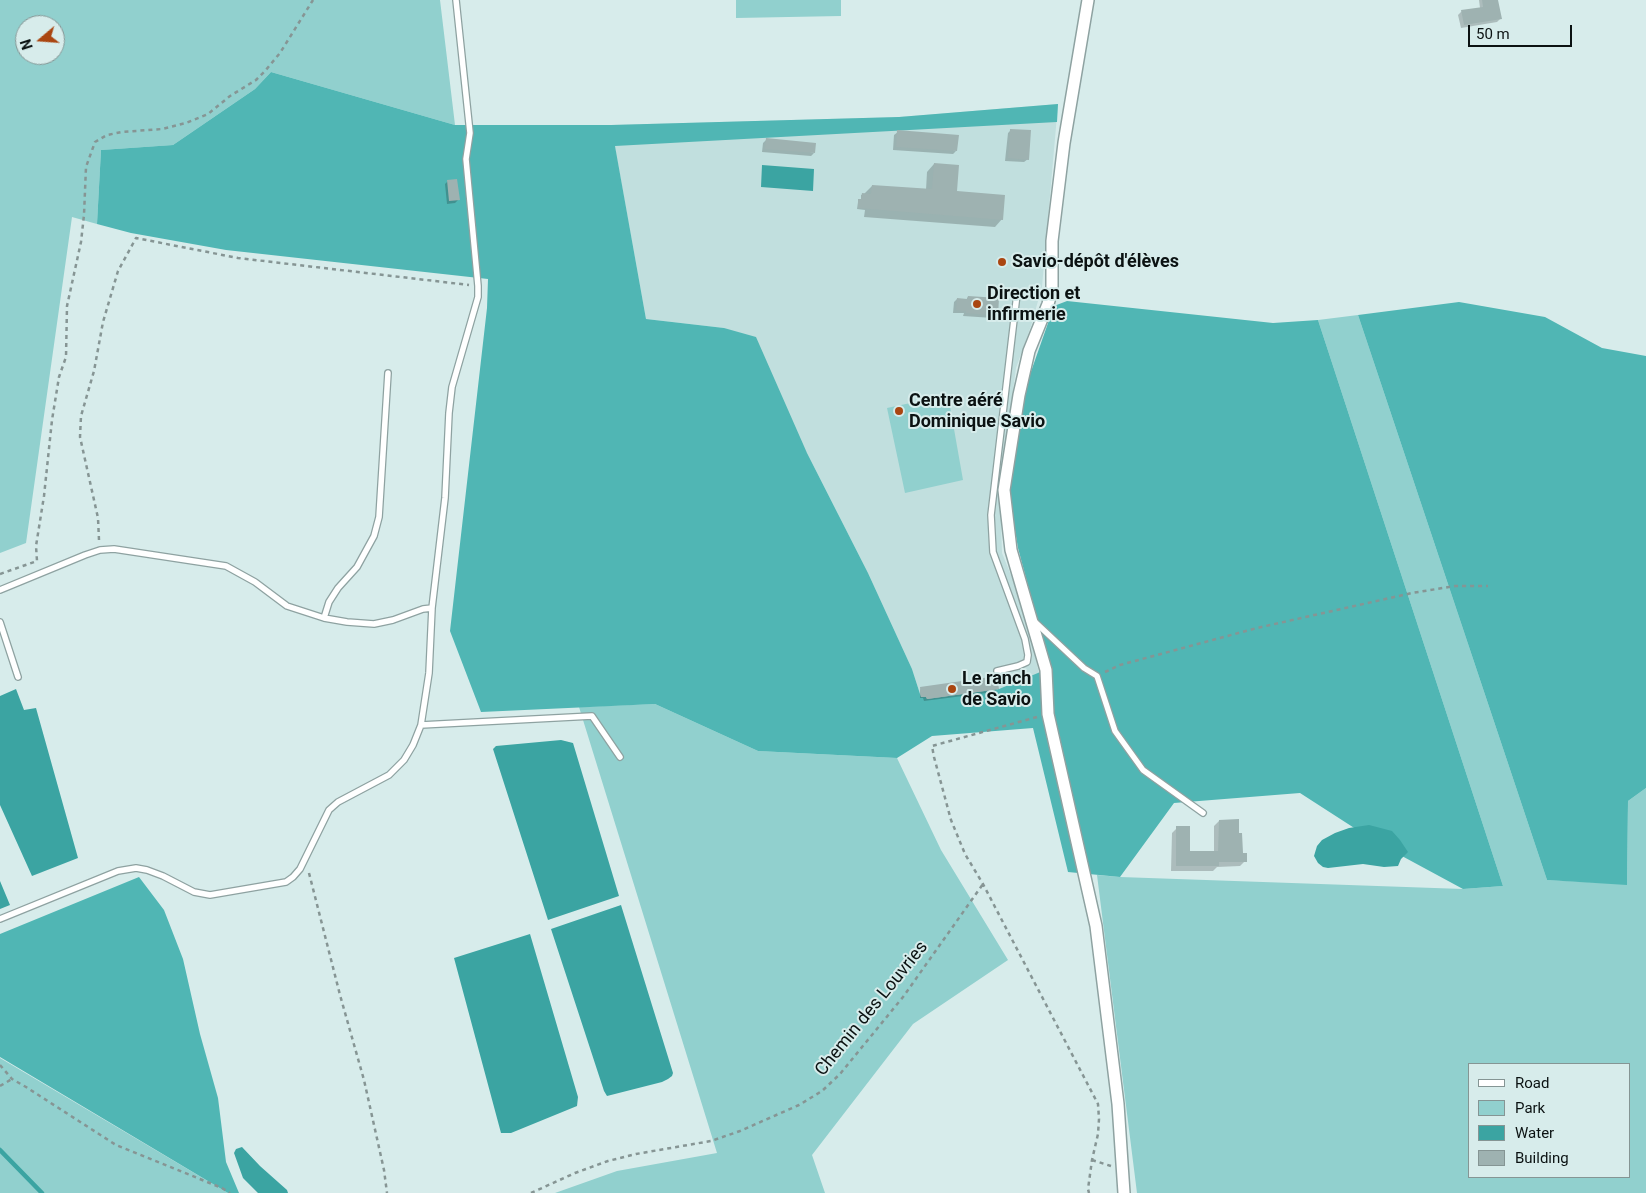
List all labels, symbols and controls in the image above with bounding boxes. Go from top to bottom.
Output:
north arrow [15,15,65,65]
scale bar [1471,15,1575,47]
text: 50 m [1476,25,1510,43]
text: N [18,37,36,52]
place label: Savio-dépôt d'élèves [1012,251,1179,273]
marker: Savio-dépôt d'élèves [996,256,1008,268]
place label: Direction et infirmerie [987,283,1080,326]
marker: Direction et infirmerie [971,298,983,310]
place label: Centre aéré Dominique Savio [909,390,1045,432]
marker: Centre aéré Dominique Savio [893,405,905,417]
place label: Le ranch de Savio [962,668,1031,711]
marker: Le ranch de Savio [946,683,958,695]
street label: Chemin des Louvries [811,937,933,1081]
legend [1468,1063,1631,1178]
text: Road [1515,1074,1549,1092]
text: Park [1515,1099,1545,1117]
text: Water [1515,1124,1554,1142]
text: Building [1515,1149,1569,1167]

